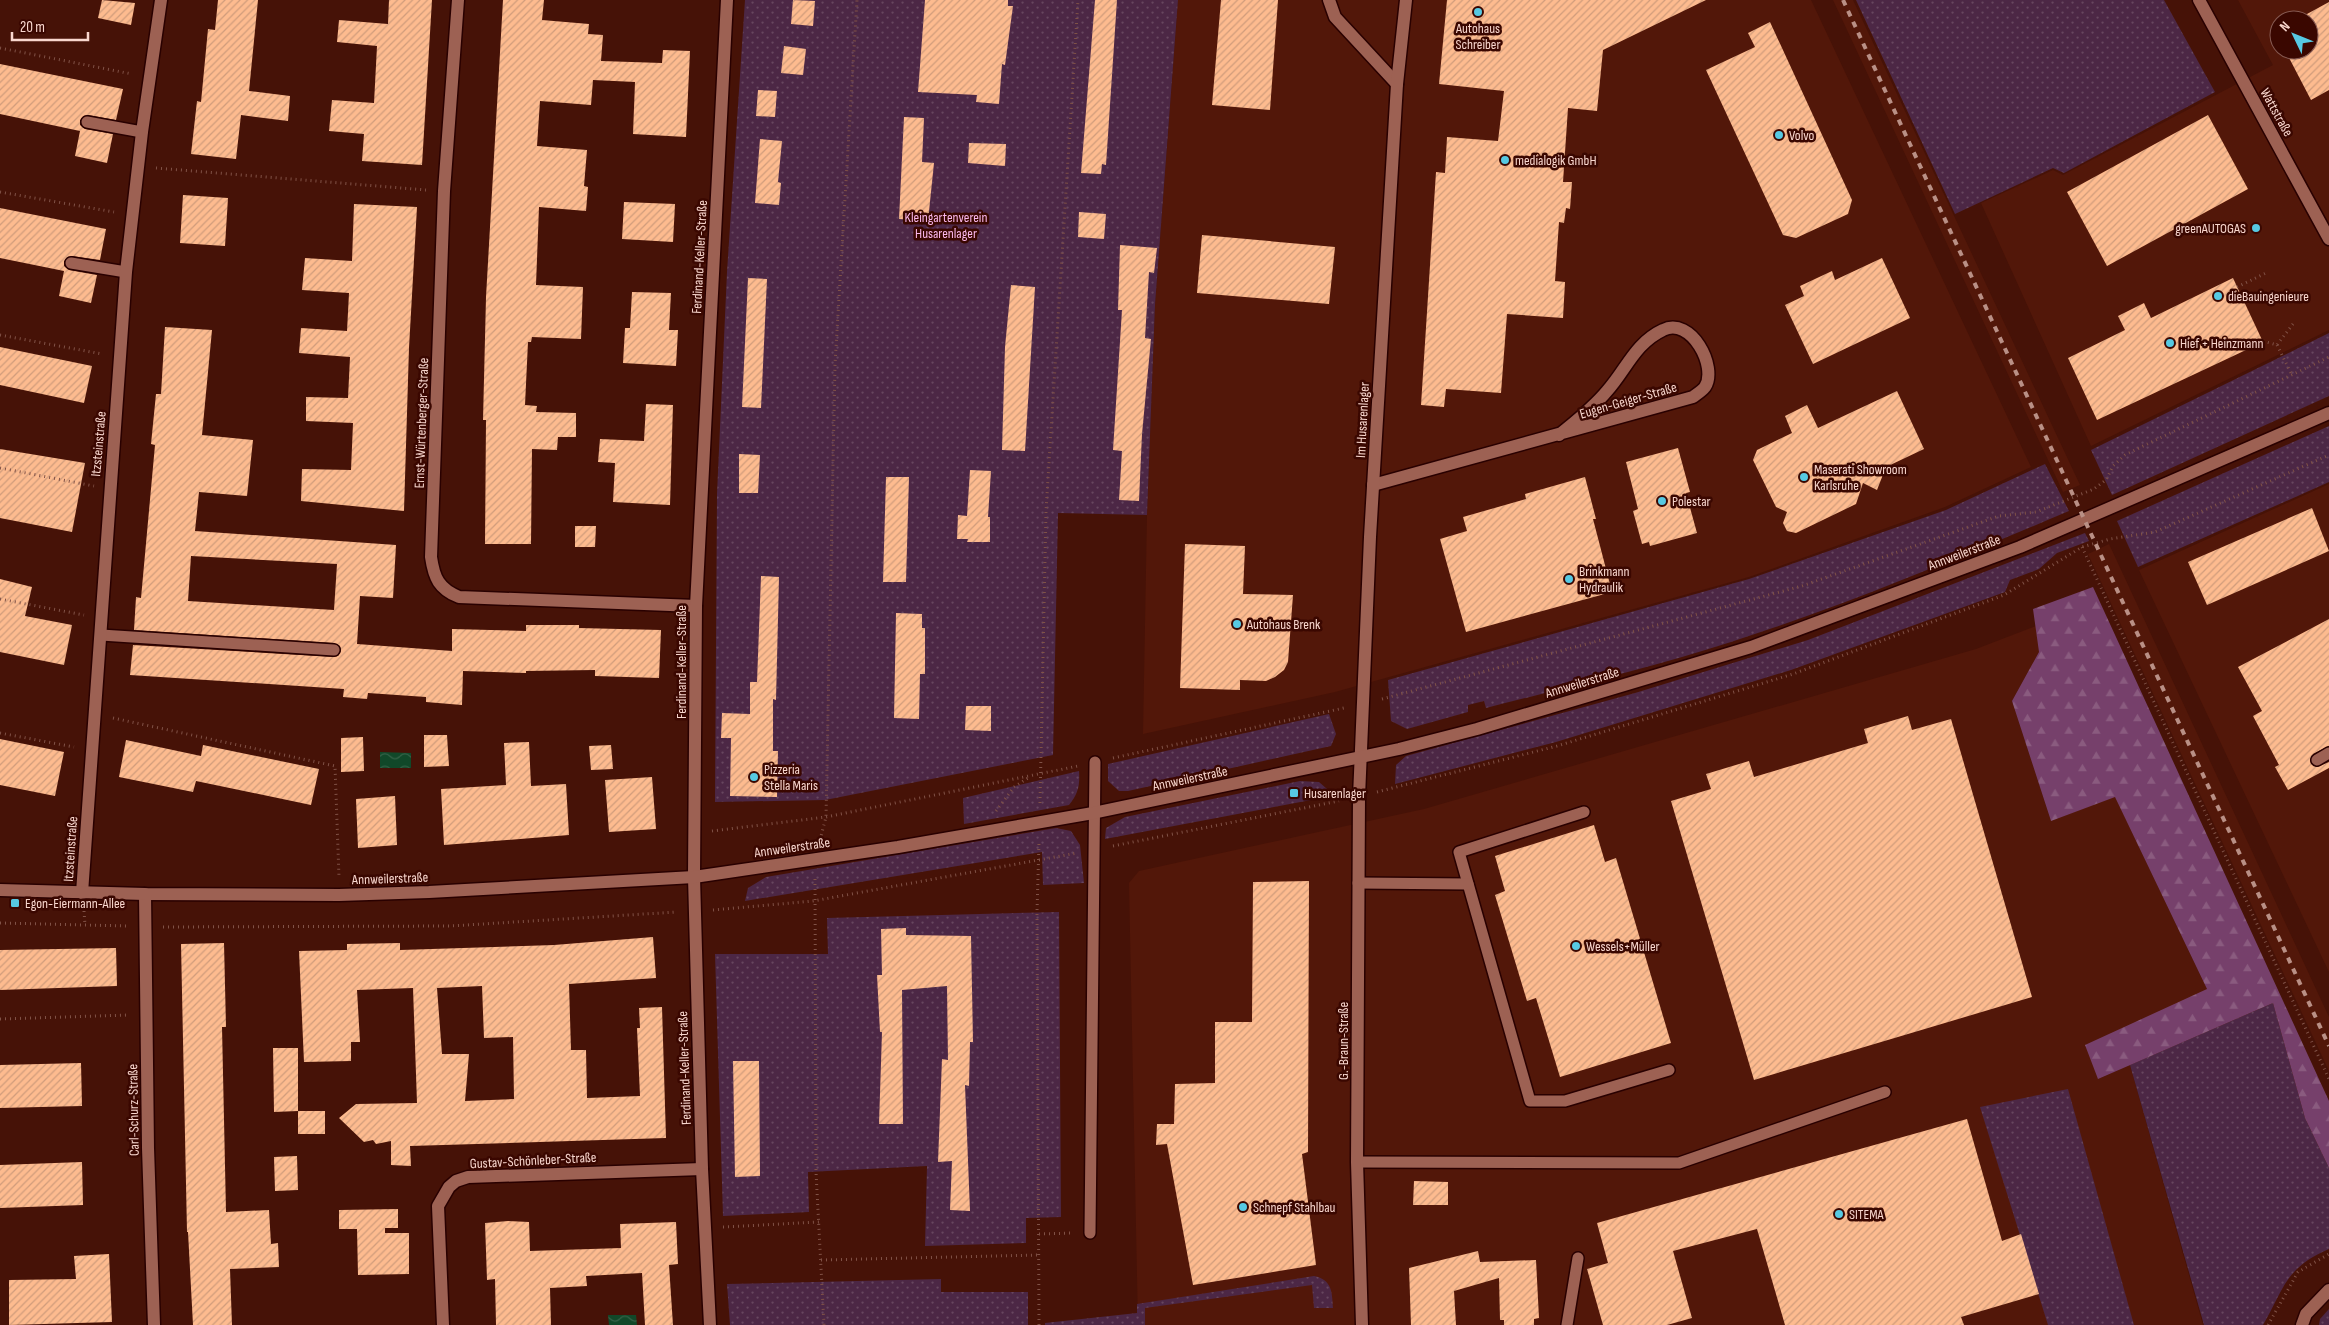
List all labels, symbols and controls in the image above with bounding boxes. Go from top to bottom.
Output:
marker: Autohaus Schreiber [1472,6,1484,18]
scale bar [12,10,89,42]
north arrow [2269,10,2319,60]
text: 20 m [20,18,45,37]
text: N [2276,18,2294,35]
place label: Autohaus Schreiber [1455,20,1501,53]
street label: Wattstraße [2256,85,2297,139]
place label: Volvo [1789,127,1815,144]
marker: Volvo [1773,129,1785,141]
place label: medialogik GmbH [1515,152,1597,169]
marker: medialogik GmbH [1499,154,1511,166]
street label: Ferdinand-Keller-Straße [688,200,711,314]
park label: Kleingartenverein Husarenlager [905,209,987,242]
place label: greenAUTOGAS [2175,220,2246,237]
marker: greenAUTOGAS [2250,222,2262,234]
place label: dieBauingenieure [2228,288,2309,305]
marker: dieBauingenieure [2212,290,2224,302]
place label: Hief + Heinzmann [2180,335,2263,352]
marker: Hief + Heinzmann [2164,337,2176,349]
street label: Ernst-Würtenberger-Straße [411,357,432,489]
street label: Eugen-Geiger-Straße [1578,378,1679,422]
street label: Im Husarenlager [1352,382,1373,458]
street label: Itzsteinstraße [87,411,110,477]
place label: Maserati Showroom Karlsruhe [1814,461,1907,494]
marker: Maserati Showroom Karlsruhe [1798,471,1810,483]
place label: Polestar [1672,493,1711,510]
marker: Polestar [1656,495,1668,507]
street label: Annweilerstraße [1925,531,2003,574]
place label: Brinkmann Hydraulik [1579,563,1630,596]
marker: Brinkmann Hydraulik [1563,573,1575,585]
street label: Ferdinand-Keller-Straße [673,605,690,719]
place label: Autohaus Brenk [1246,616,1321,633]
marker: Autohaus Brenk [1231,618,1243,630]
street label: Annweilerstraße [1542,663,1621,702]
place label: Pizzeria Stella Maris [764,761,818,794]
street label: Annweilerstraße [1150,762,1229,795]
marker: Pizzeria Stella Maris [748,771,760,783]
place label: Husarenlager [1304,785,1366,802]
marker: Husarenlager [1288,787,1300,799]
street label: Itzsteinstraße [60,816,81,882]
street label: Annweilerstraße [752,834,831,861]
street label: Annweilerstraße [351,869,428,888]
place label: Egon-Eiermann-Allee [25,895,125,912]
marker: Egon-Eiermann-Allee [9,897,21,909]
place label: Wessels+Müller [1586,938,1660,955]
marker: Wessels+Müller [1570,940,1582,952]
street label: G.-Braun-Straße [1335,1002,1352,1080]
street label: Ferdinand-Keller-Straße [674,1011,695,1125]
street label: Carl-Schurz-Straße [124,1064,143,1156]
street label: Gustav-Schönleber-Straße [469,1149,597,1172]
place label: Schnepf Stahlbau [1253,1199,1336,1216]
marker: Schnepf Stahlbau [1237,1201,1249,1213]
place label: SITEMA [1849,1206,1885,1223]
marker: SITEMA [1833,1208,1845,1220]

